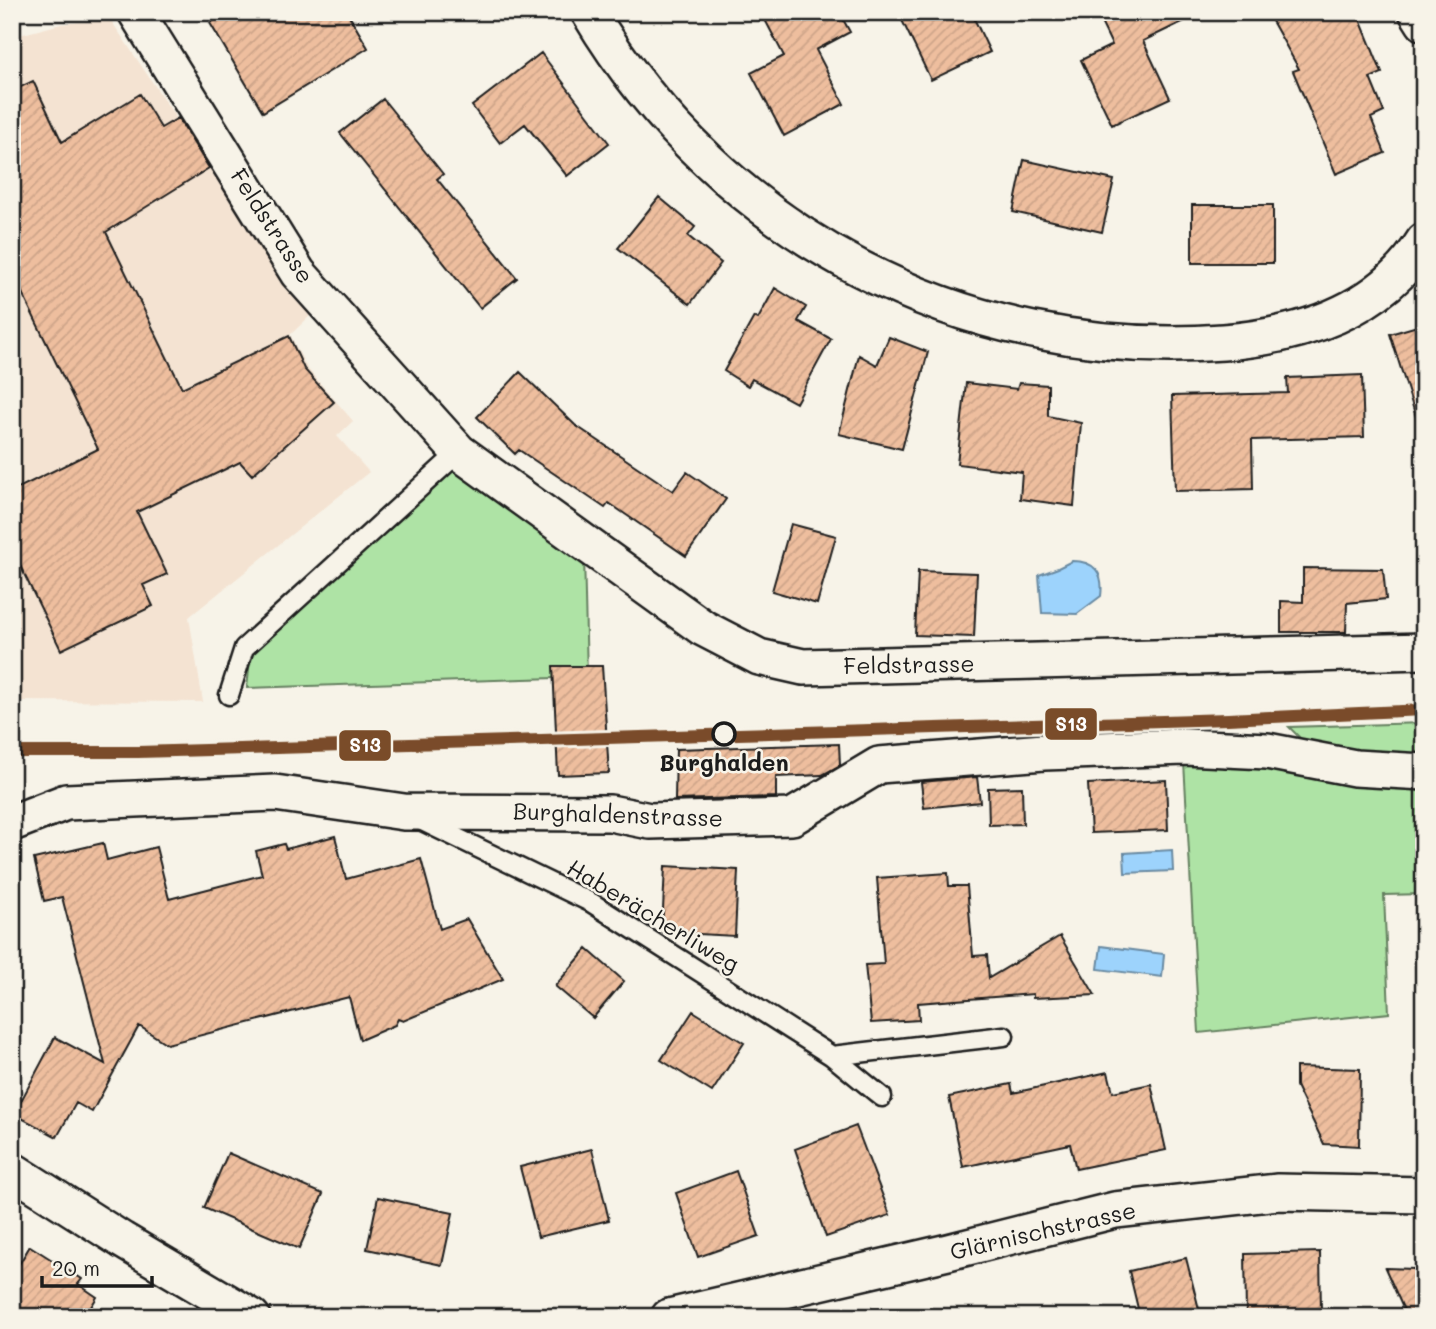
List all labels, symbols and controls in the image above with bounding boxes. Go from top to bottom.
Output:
street label: Feldstrasse [225,162,321,289]
street label: Feldstrasse [843,648,975,680]
line badge: S13 [1044,707,1098,741]
text: S13 [1055,711,1087,736]
marker: Burghalden [712,722,736,746]
line badge: S13 [338,729,392,762]
text: S13 [349,732,381,757]
place label: Burghalden [659,747,789,777]
street label: Burghaldenstrasse [512,795,724,833]
street label: Haberächerliweg [562,852,745,978]
street label: Glärnischstrasse [947,1194,1139,1266]
scale bar [42,1245,152,1289]
text: 20 m [52,1254,100,1281]

